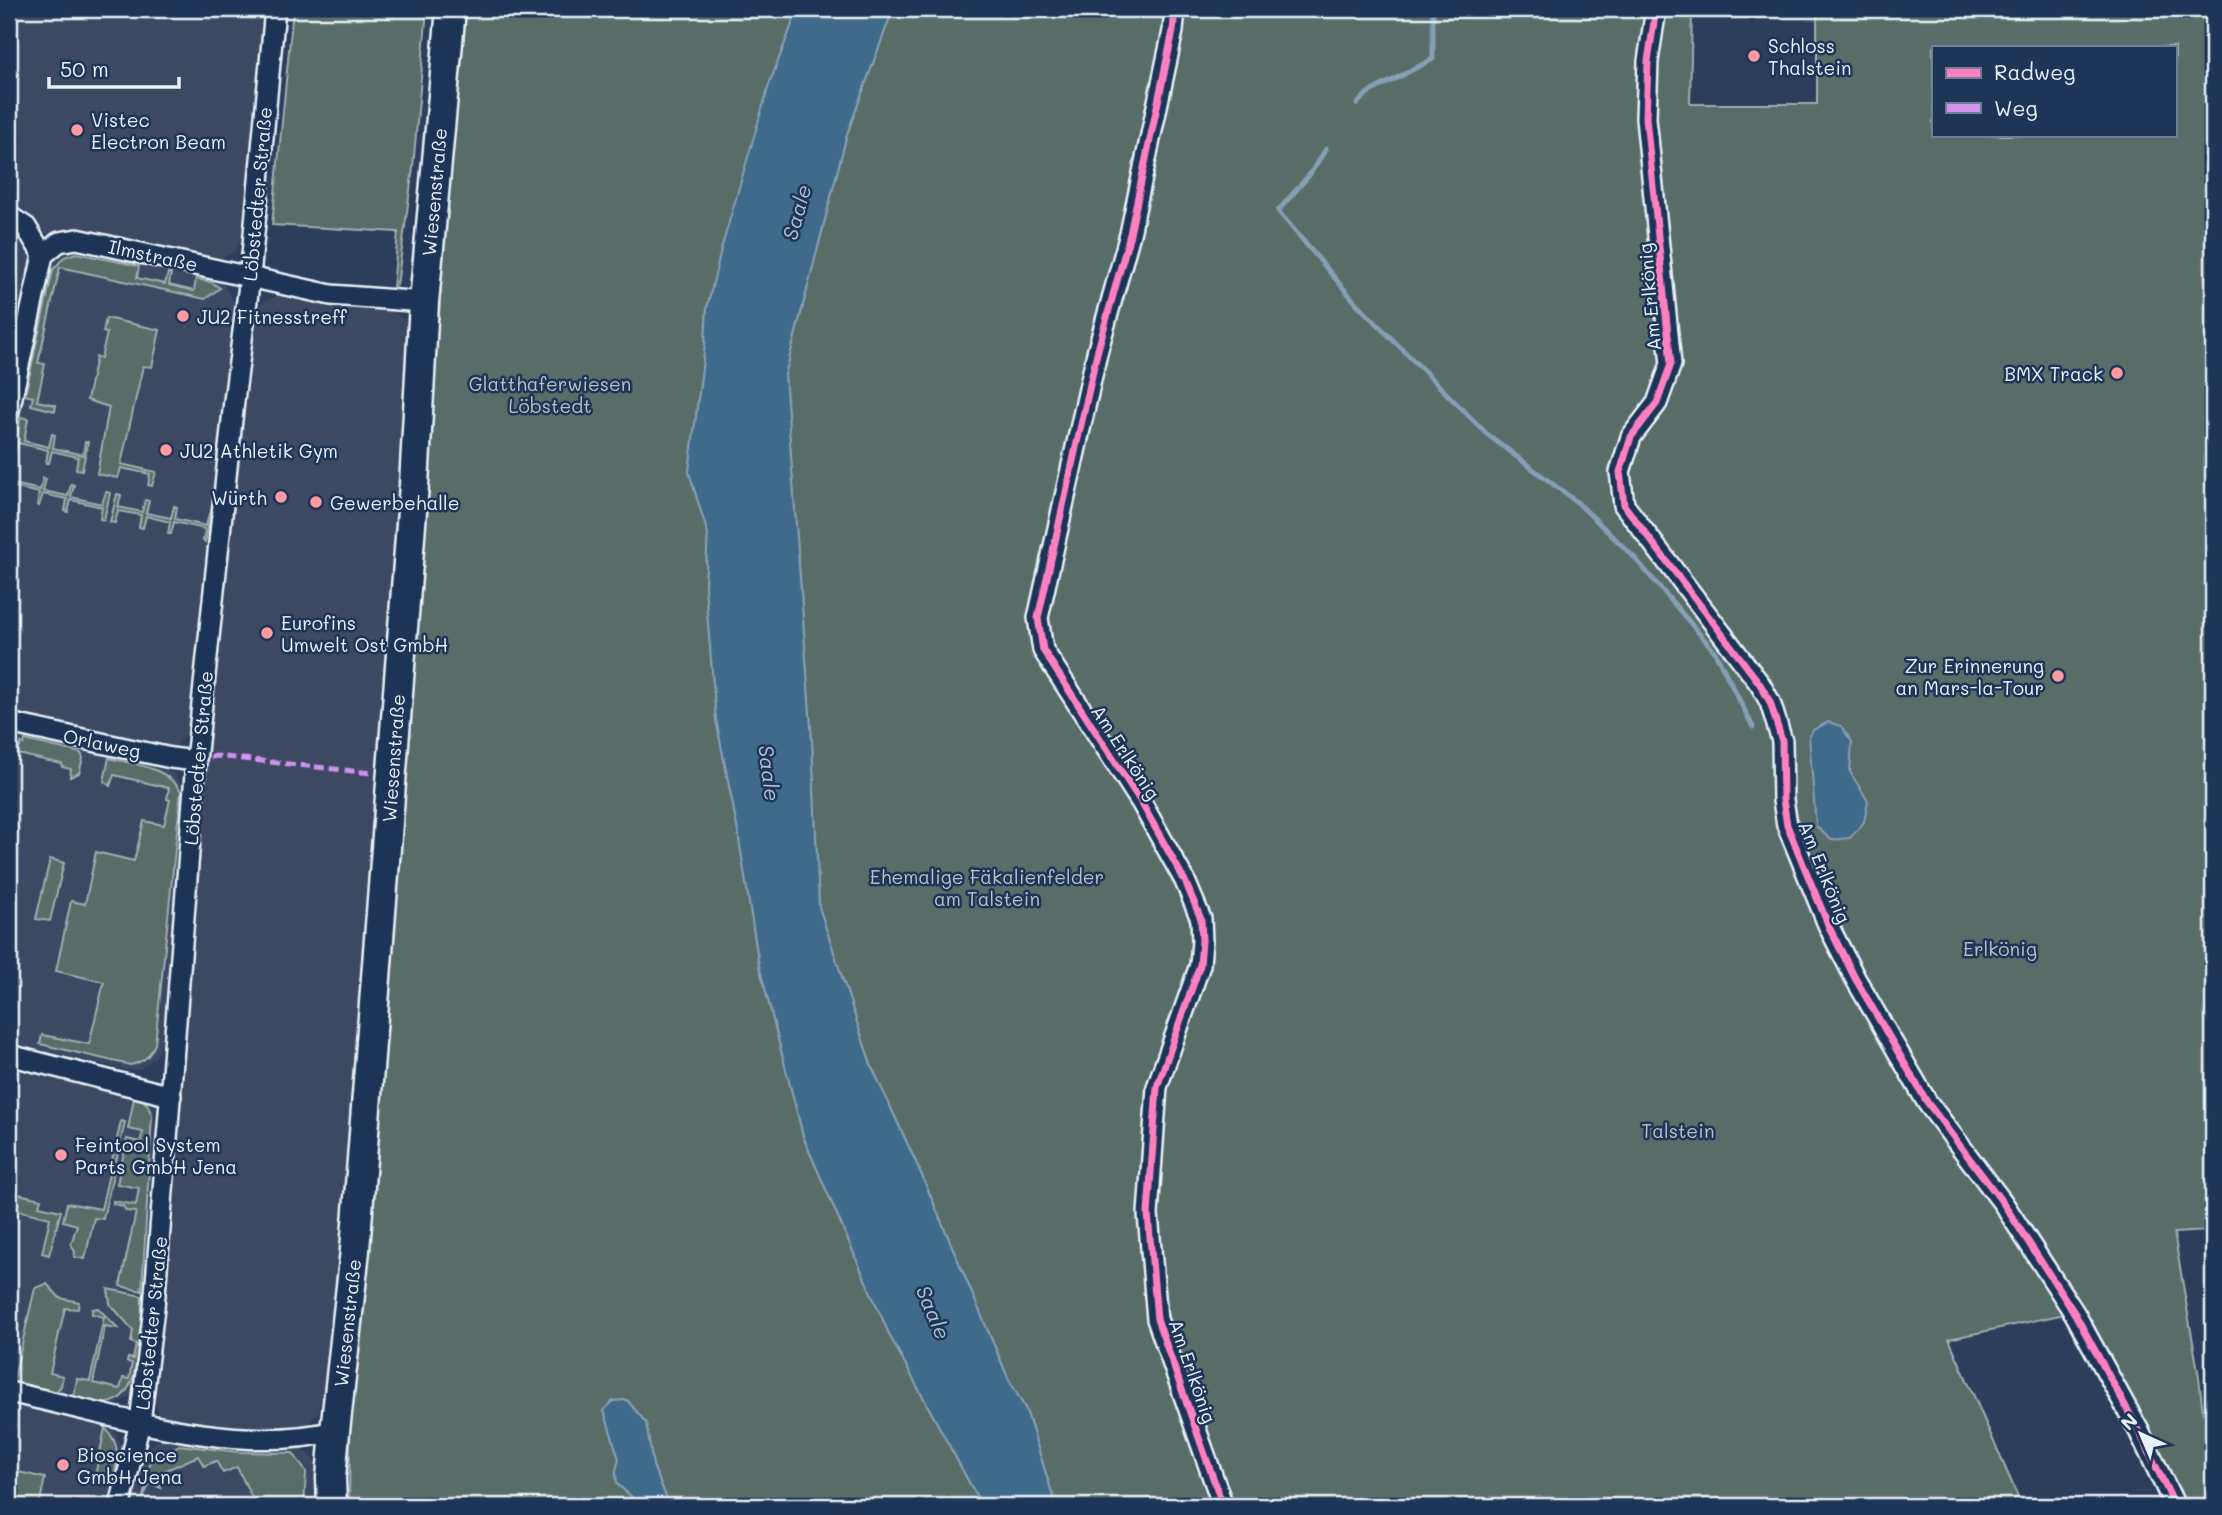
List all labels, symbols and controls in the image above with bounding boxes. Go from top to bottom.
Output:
place label: Schloss Thalstein [1768,33,1852,80]
scale bar [49,46,178,90]
legend [1932,46,2176,136]
marker: Schloss Thalstein [1746,48,1762,64]
text: 50 m [60,55,109,82]
text: Radweg [1994,58,2075,85]
text: Weg [1994,94,2038,121]
street label: Löbstedter Straße [237,106,277,282]
place label: Vistec Electron Beam [91,107,226,154]
marker: Vistec Electron Beam [69,122,85,138]
street label: Wiesenstraße [416,127,452,257]
water label: Saale [775,181,817,243]
street label: Ilmstraße [106,233,200,277]
street label: Am Erlkönig [1632,242,1666,352]
place label: JU2 Fitnesstreff [197,304,347,329]
marker: JU2 Fitnesstreff [175,308,191,324]
place label: BMX Track [2004,361,2103,386]
marker: BMX Track [2109,365,2125,381]
park label: Glatthaferwiesen Löbstedt [469,371,631,418]
place label: JU2 Athletik Gym [180,438,338,463]
marker: JU2 Athletik Gym [158,442,174,458]
place label: Würth [211,485,267,510]
marker: Würth [273,489,289,505]
place label: Gewerbehalle [330,490,460,515]
marker: Gewerbehalle [308,494,324,510]
place label: Eurofins Umwelt Ost GmbH [281,610,448,657]
marker: Eurofins Umwelt Ost GmbH [259,625,275,641]
place label: Zur Erinnerung an Mars-la-Tour [1895,653,2044,700]
marker: Zur Erinnerung an Mars-la-Tour [2050,668,2066,684]
street label: Löbstedter Straße [178,670,218,846]
street label: Wiesenstraße [376,693,410,823]
street label: Am Erlkönig [1086,700,1166,804]
street label: Orlaweg [61,723,143,763]
water label: Saale [753,743,787,803]
street label: Am Erlkönig [1793,817,1857,927]
park label: Ehemalige Fäkalienfelder am Talstein [870,864,1104,911]
park label: Erlkönig [1963,936,2037,961]
park label: Talstein [1642,1118,1714,1143]
place label: Feintool System Parts GmbH Jena [75,1132,237,1179]
marker: Feintool System Parts GmbH Jena [53,1147,69,1163]
street label: Löbstedter Straße [129,1235,173,1411]
street label: Wiesenstraße [328,1258,366,1388]
water label: Saale [911,1281,957,1343]
street label: Am Erlkönig [1164,1316,1222,1426]
north arrow [2106,1400,2176,1470]
text: N [2115,1407,2143,1435]
place label: Bioscience GmbH Jena [77,1442,183,1489]
marker: Bioscience GmbH Jena [55,1457,71,1473]

